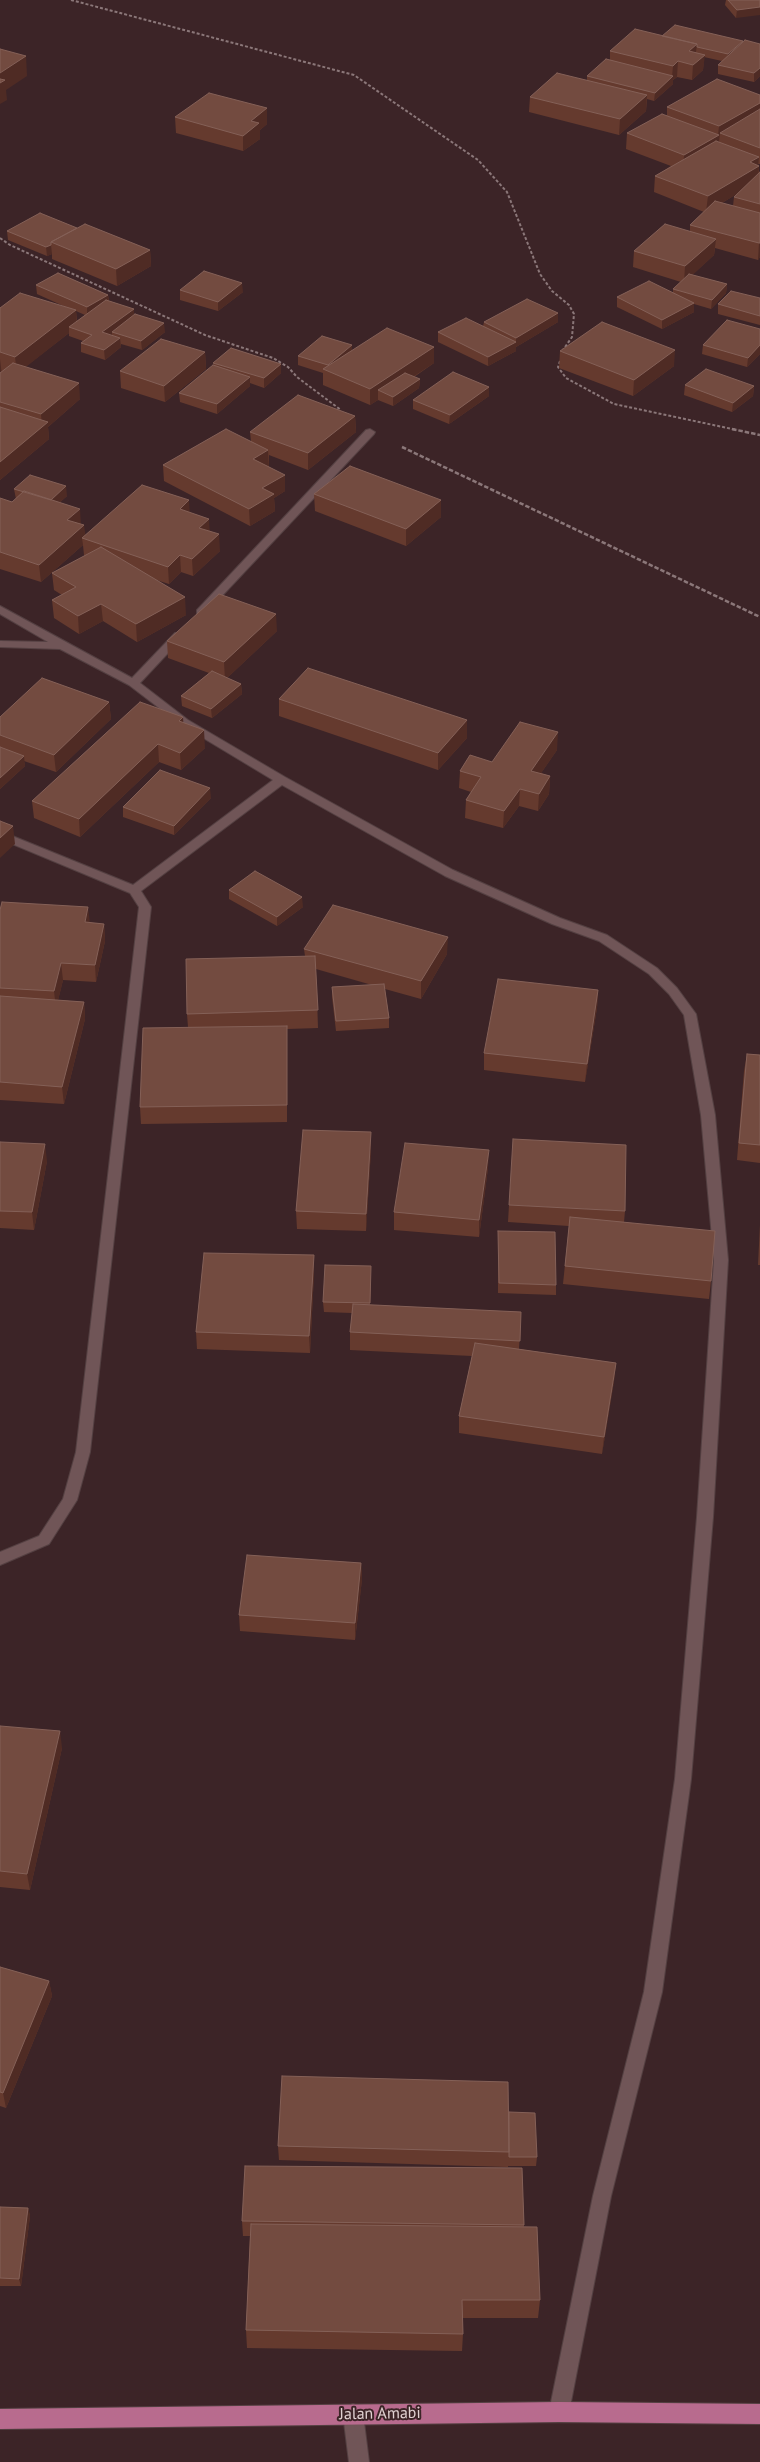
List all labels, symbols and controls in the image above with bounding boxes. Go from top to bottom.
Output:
street label: Jalan Amabi [339,2404,421,2424]

